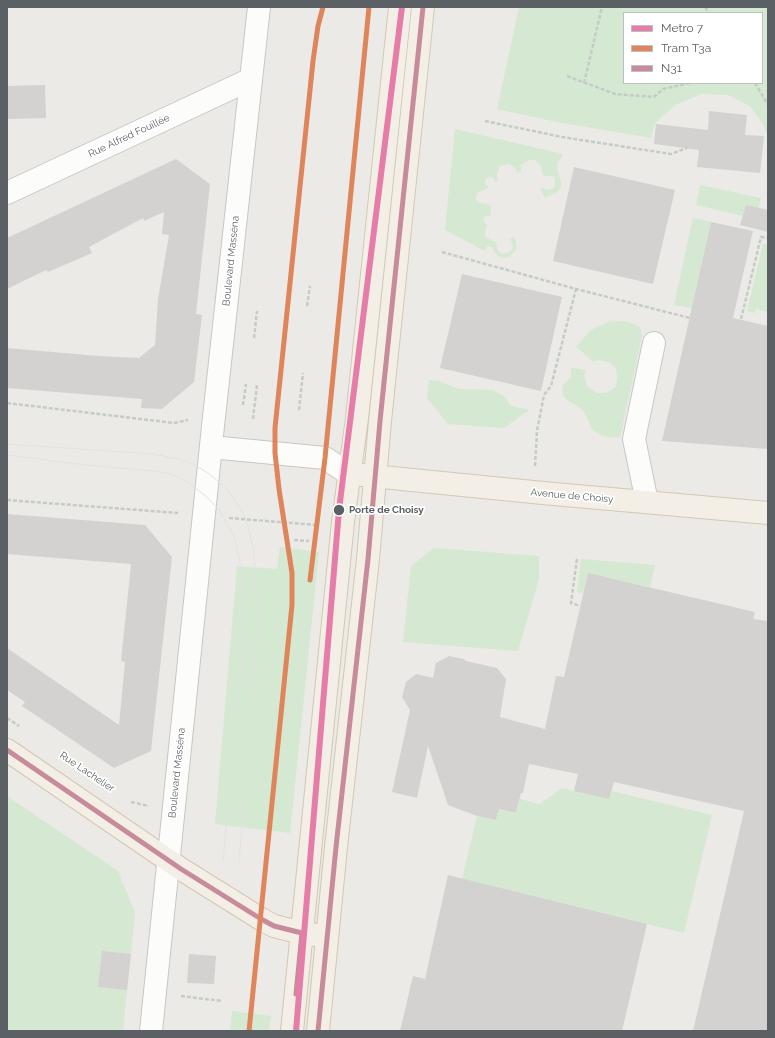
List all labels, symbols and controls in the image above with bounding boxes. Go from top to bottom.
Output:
legend [623,12,763,84]
text: Metro 7 [661,21,703,35]
text: Tram T3a [661,41,711,55]
text: N31 [661,61,682,75]
street label: Rue Alfred Fouillée [86,112,172,160]
street label: Boulevard Masséna [220,215,242,307]
street label: Avenue de Choisy [530,486,614,506]
marker: Porte de Choisy [332,503,346,517]
place label: Porte de Choisy [349,504,424,516]
street label: Boulevard Masséna [166,727,188,819]
street label: Rue Lachelier [57,749,117,795]

